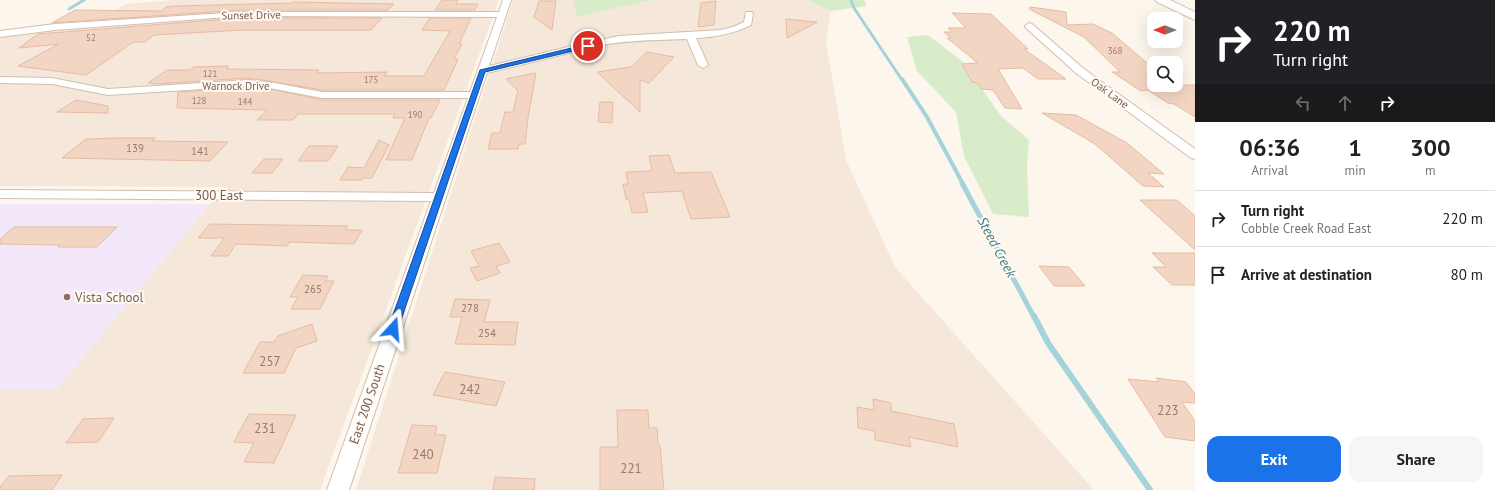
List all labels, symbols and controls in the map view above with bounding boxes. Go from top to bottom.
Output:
street label: Sunset Drive [221,7,281,23]
north arrow [1147,12,1183,48]
map controls [1147,12,1183,92]
text: 220 m [1273,12,1350,49]
icon: right [1207,16,1259,68]
pin [571,29,605,63]
house number: 52 [86,32,96,43]
icon: arrive [577,35,599,57]
house number: 368 [1108,45,1122,56]
text: Turn right [1273,48,1348,71]
button: search [1147,56,1183,92]
house number: 121 [203,68,217,79]
house number: 175 [364,74,378,85]
street label: Oak Lane [1088,75,1132,112]
street label: Warnock Drive [202,79,270,93]
icon: left [1292,92,1314,114]
icon: ahead [1334,92,1356,114]
icon: right [1376,92,1398,114]
house number: 128 [192,95,206,106]
house number: 144 [238,96,252,107]
house number: 190 [408,109,422,120]
text: 06:36 [1239,132,1300,163]
text: 1 [1348,132,1362,163]
text: 300 [1410,132,1451,163]
house number: 139 [126,141,144,155]
house number: 141 [191,144,209,158]
text: Arrival [1252,162,1288,179]
text: min [1344,162,1366,179]
text: m [1425,162,1436,179]
street label: 300 East [195,187,244,204]
text: Turn right [1241,201,1304,220]
icon: right [1207,208,1229,230]
text: 220 m [1442,209,1483,228]
water label: Steed Creek [973,214,1021,281]
text: Cobble Creek Road East [1241,220,1371,237]
icon: arrive [1207,264,1229,286]
text: Arrive at destination [1241,265,1372,284]
text: 80 m [1450,265,1483,284]
house number: 265 [304,282,322,296]
place label: Vista School [74,289,143,306]
marker: Vista School [62,292,72,302]
house number: 278 [461,301,479,315]
position arrow [372,308,414,350]
house number: 254 [478,326,496,340]
house number: 257 [259,353,281,370]
street label: East 200 South [345,362,389,446]
house number: 242 [459,381,481,398]
house number: 223 [1157,402,1179,419]
house number: 231 [254,420,276,437]
button: Exit [1207,436,1341,482]
button: Share [1349,436,1483,482]
house number: 240 [412,446,434,463]
house number: 221 [620,460,642,477]

